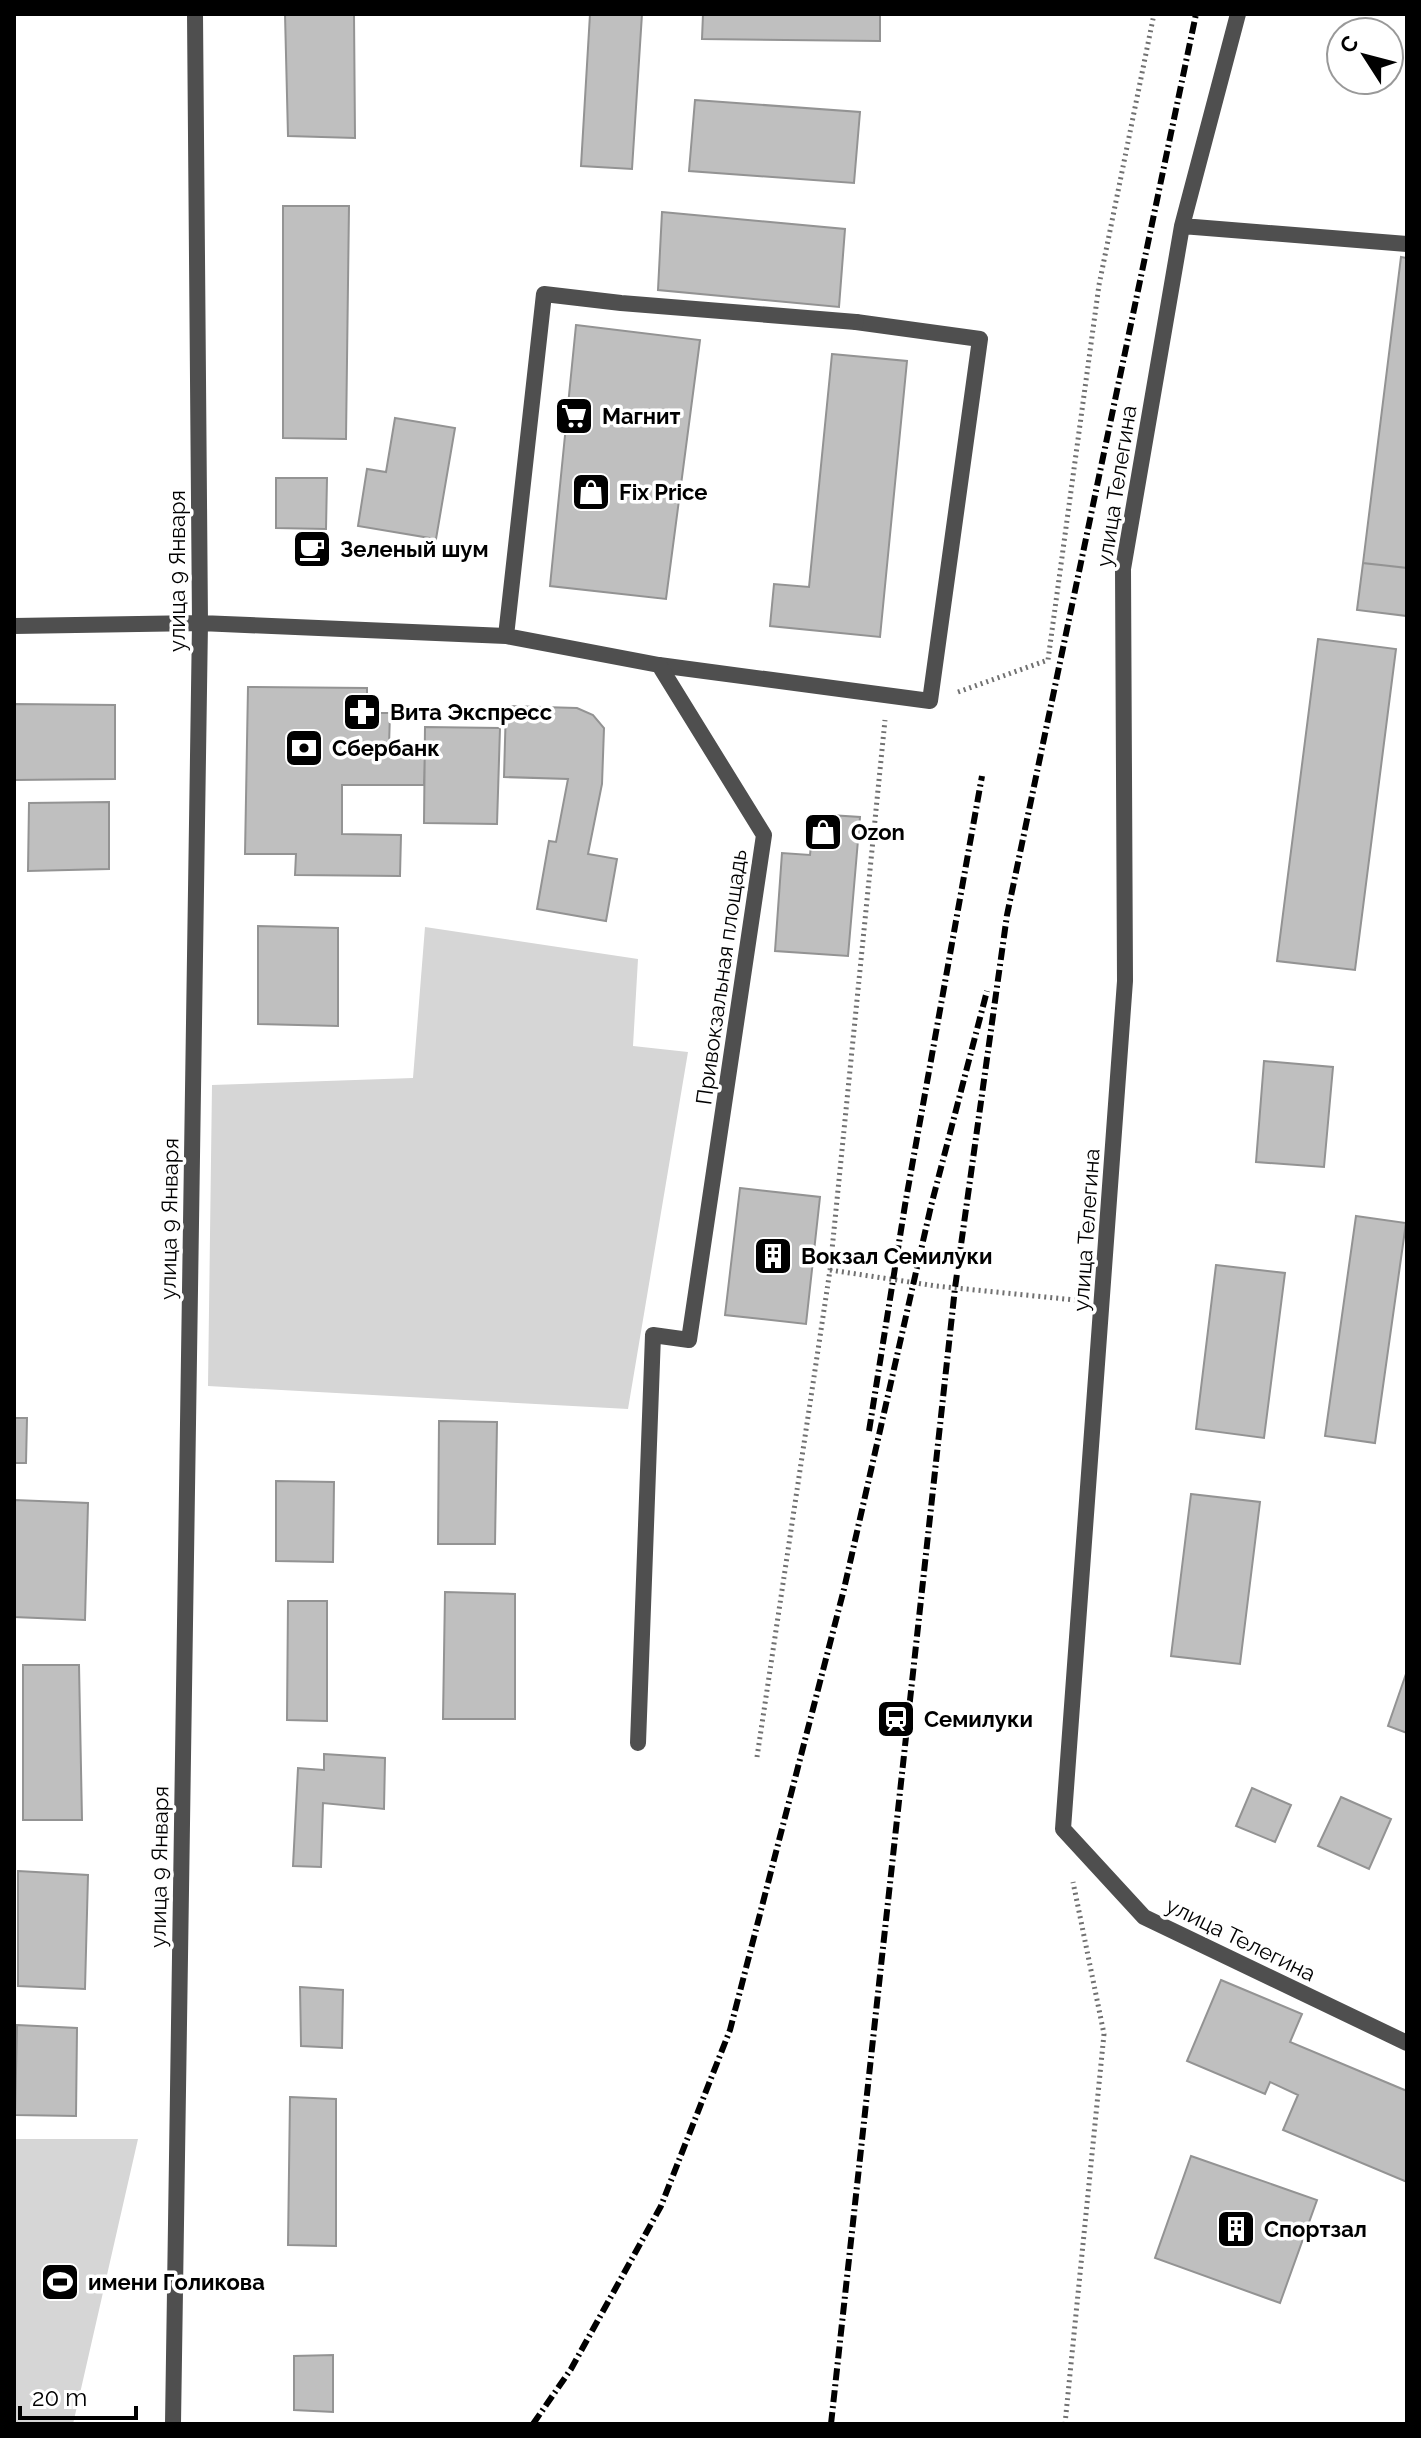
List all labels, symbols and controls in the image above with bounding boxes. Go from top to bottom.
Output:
north arrow [1325,16,1405,96]
text: С [1334,30,1364,58]
supermarket icon: Магнит [553,395,595,437]
place label: Магнит [602,403,681,429]
street label: улица Телегина [1090,403,1142,569]
shop icon: Fix Price [570,471,612,513]
place label: Fix Price [619,479,708,505]
street label: улица 9 Января [164,490,190,652]
cafe icon: Зеленый шум [291,528,333,570]
place label: Зеленый шум [340,536,489,562]
pharmacy icon: Вита Экспресс [341,691,383,733]
place label: Вита Экспресс [390,699,552,725]
bank icon: Сбербанк [283,727,325,769]
place label: Сбербанк [332,735,440,761]
shop icon: Ozon [802,811,844,853]
place label: Ozon [851,819,905,845]
street label: Привокзальная площадь [690,847,752,1106]
street label: улица 9 Января [155,1138,183,1300]
street label: улица Телегина [1067,1148,1105,1312]
building icon: Вокзал Семилуки [752,1235,794,1277]
place label: Вокзал Семилуки [801,1243,993,1269]
station icon: Семилуки [875,1698,917,1740]
place label: Семилуки [924,1706,1033,1732]
street label: улица 9 Января [145,1786,173,1948]
street label: улица Телегина [1162,1892,1320,1986]
building icon: Спортзал [1215,2208,1257,2250]
place label: Спортзал [1264,2216,1367,2242]
sports icon: имени Голикова [39,2261,81,2303]
place label: имени Голикова [88,2269,265,2295]
scale bar [20,2370,136,2420]
text: 20 m [32,2383,87,2412]

